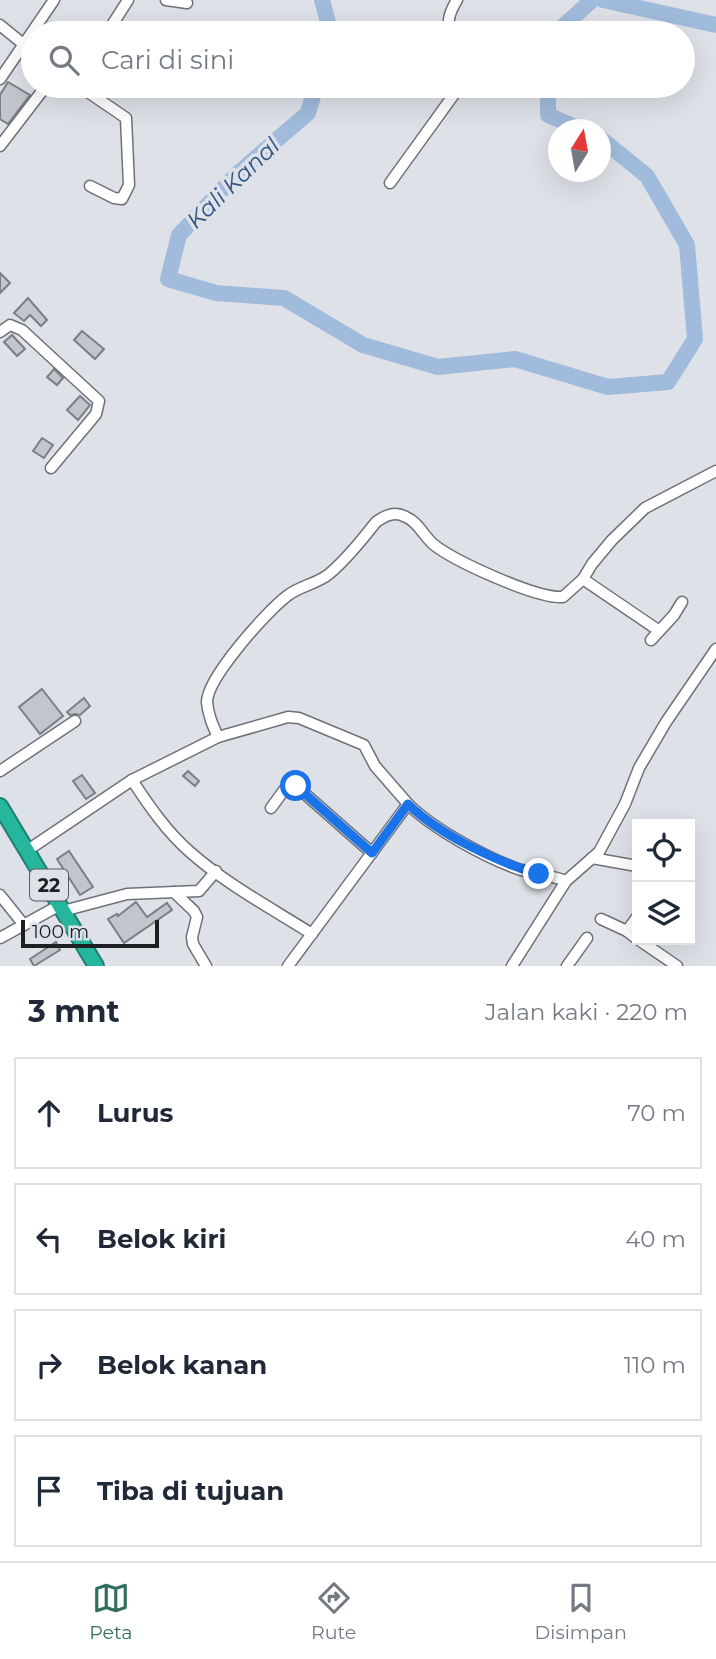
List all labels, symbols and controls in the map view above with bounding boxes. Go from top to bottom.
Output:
search box [21,21,695,98]
icon: search [45,41,83,79]
text: Cari di sini [101,44,234,76]
north arrow [548,119,611,182]
water label: Kali Kanal [181,131,286,234]
route start [280,770,311,801]
map controls [632,819,695,945]
button: locate [632,819,695,882]
route end [523,858,554,889]
road number: 22 [30,870,68,900]
button: layers [632,882,695,945]
scale bar [21,917,159,949]
text: 100 m [32,920,89,943]
text: 3 mnt [28,993,120,1030]
text: Jalan kaki · 220 m [485,998,688,1026]
icon: ahead [30,1094,68,1132]
text: Lurus [97,1097,173,1129]
text: 70 m [627,1099,686,1127]
icon: left [30,1220,68,1258]
text: Belok kiri [97,1223,226,1255]
text: 40 m [625,1225,686,1253]
icon: right [30,1346,68,1384]
text: Belok kanan [97,1349,267,1381]
text: 110 m [624,1351,686,1379]
icon: arrive [30,1472,68,1510]
text: Tiba di tujuan [97,1475,284,1507]
tab: Peta [89,1579,133,1644]
tab: Rute [311,1579,356,1644]
tab: Disimpan [535,1579,627,1644]

